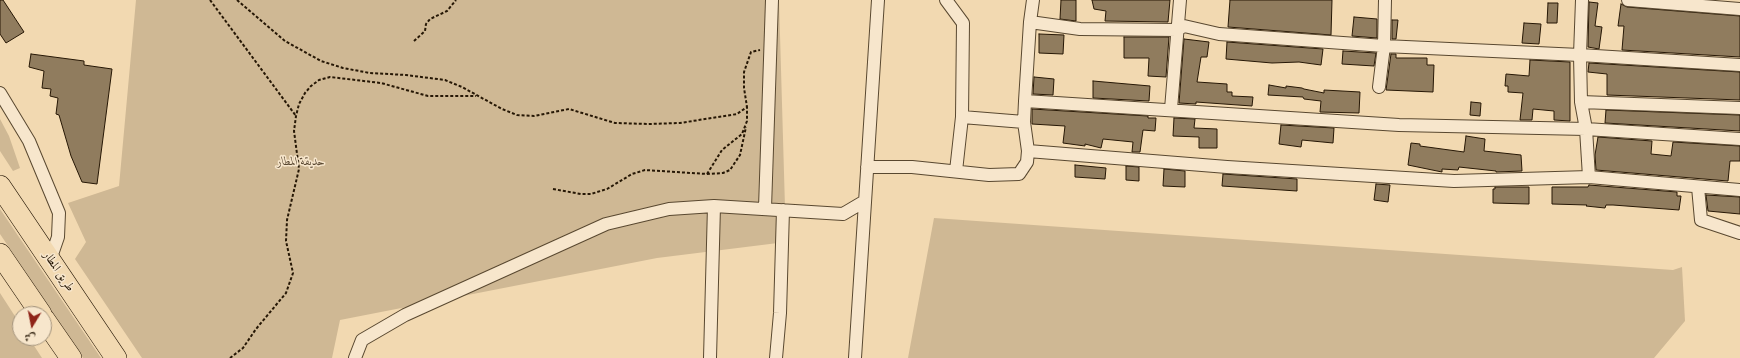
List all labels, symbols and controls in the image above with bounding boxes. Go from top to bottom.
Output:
park label: حديقة المطار [277,156,325,170]
street label: طريق المطار [39,249,77,295]
north arrow [12,306,52,346]
text: ش [24,329,37,345]

